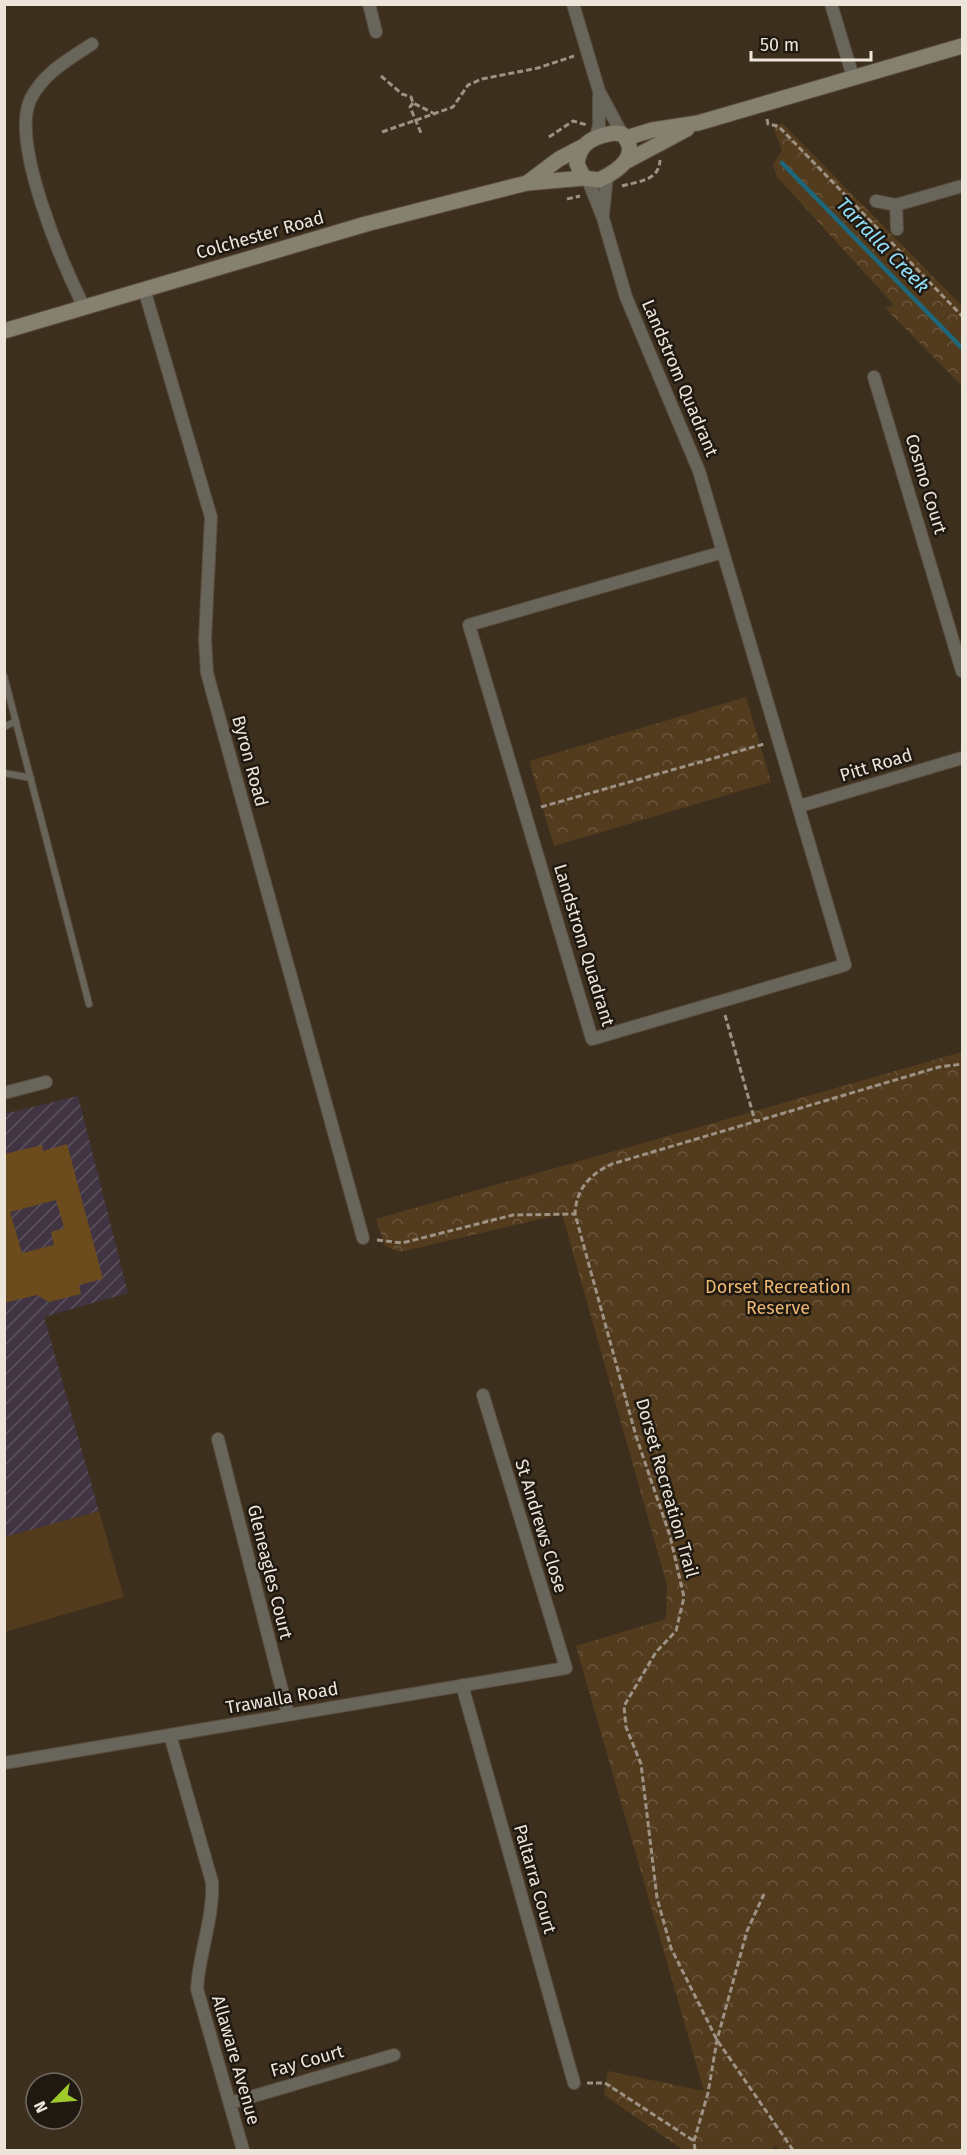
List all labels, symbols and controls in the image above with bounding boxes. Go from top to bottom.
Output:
scale bar [751,24,871,62]
text: 50 m [760,34,799,56]
water label: Tarralla Creek [831,192,935,298]
street label: Colchester Road [193,206,327,264]
street label: Landstrom Quadrant [637,296,723,460]
street label: Cosmo Court [900,431,952,537]
street label: Byron Road [227,713,273,809]
street label: Pitt Road [837,744,915,786]
street label: Landstrom Quadrant [549,861,619,1029]
park label: Dorset Recreation Reserve [705,1276,851,1319]
street label: Dorset Recreation Trail [631,1396,703,1580]
street label: St Andrews Close [510,1456,572,1596]
street label: Gleneagles Court [243,1502,297,1642]
street label: Trawalla Road [224,1677,340,1719]
street label: Paltarra Court [509,1822,561,1937]
street label: Allaware Avenue [207,1993,265,2127]
street label: Fay Court [268,2040,347,2082]
north arrow [24,2071,84,2131]
text: N [30,2098,52,2116]

